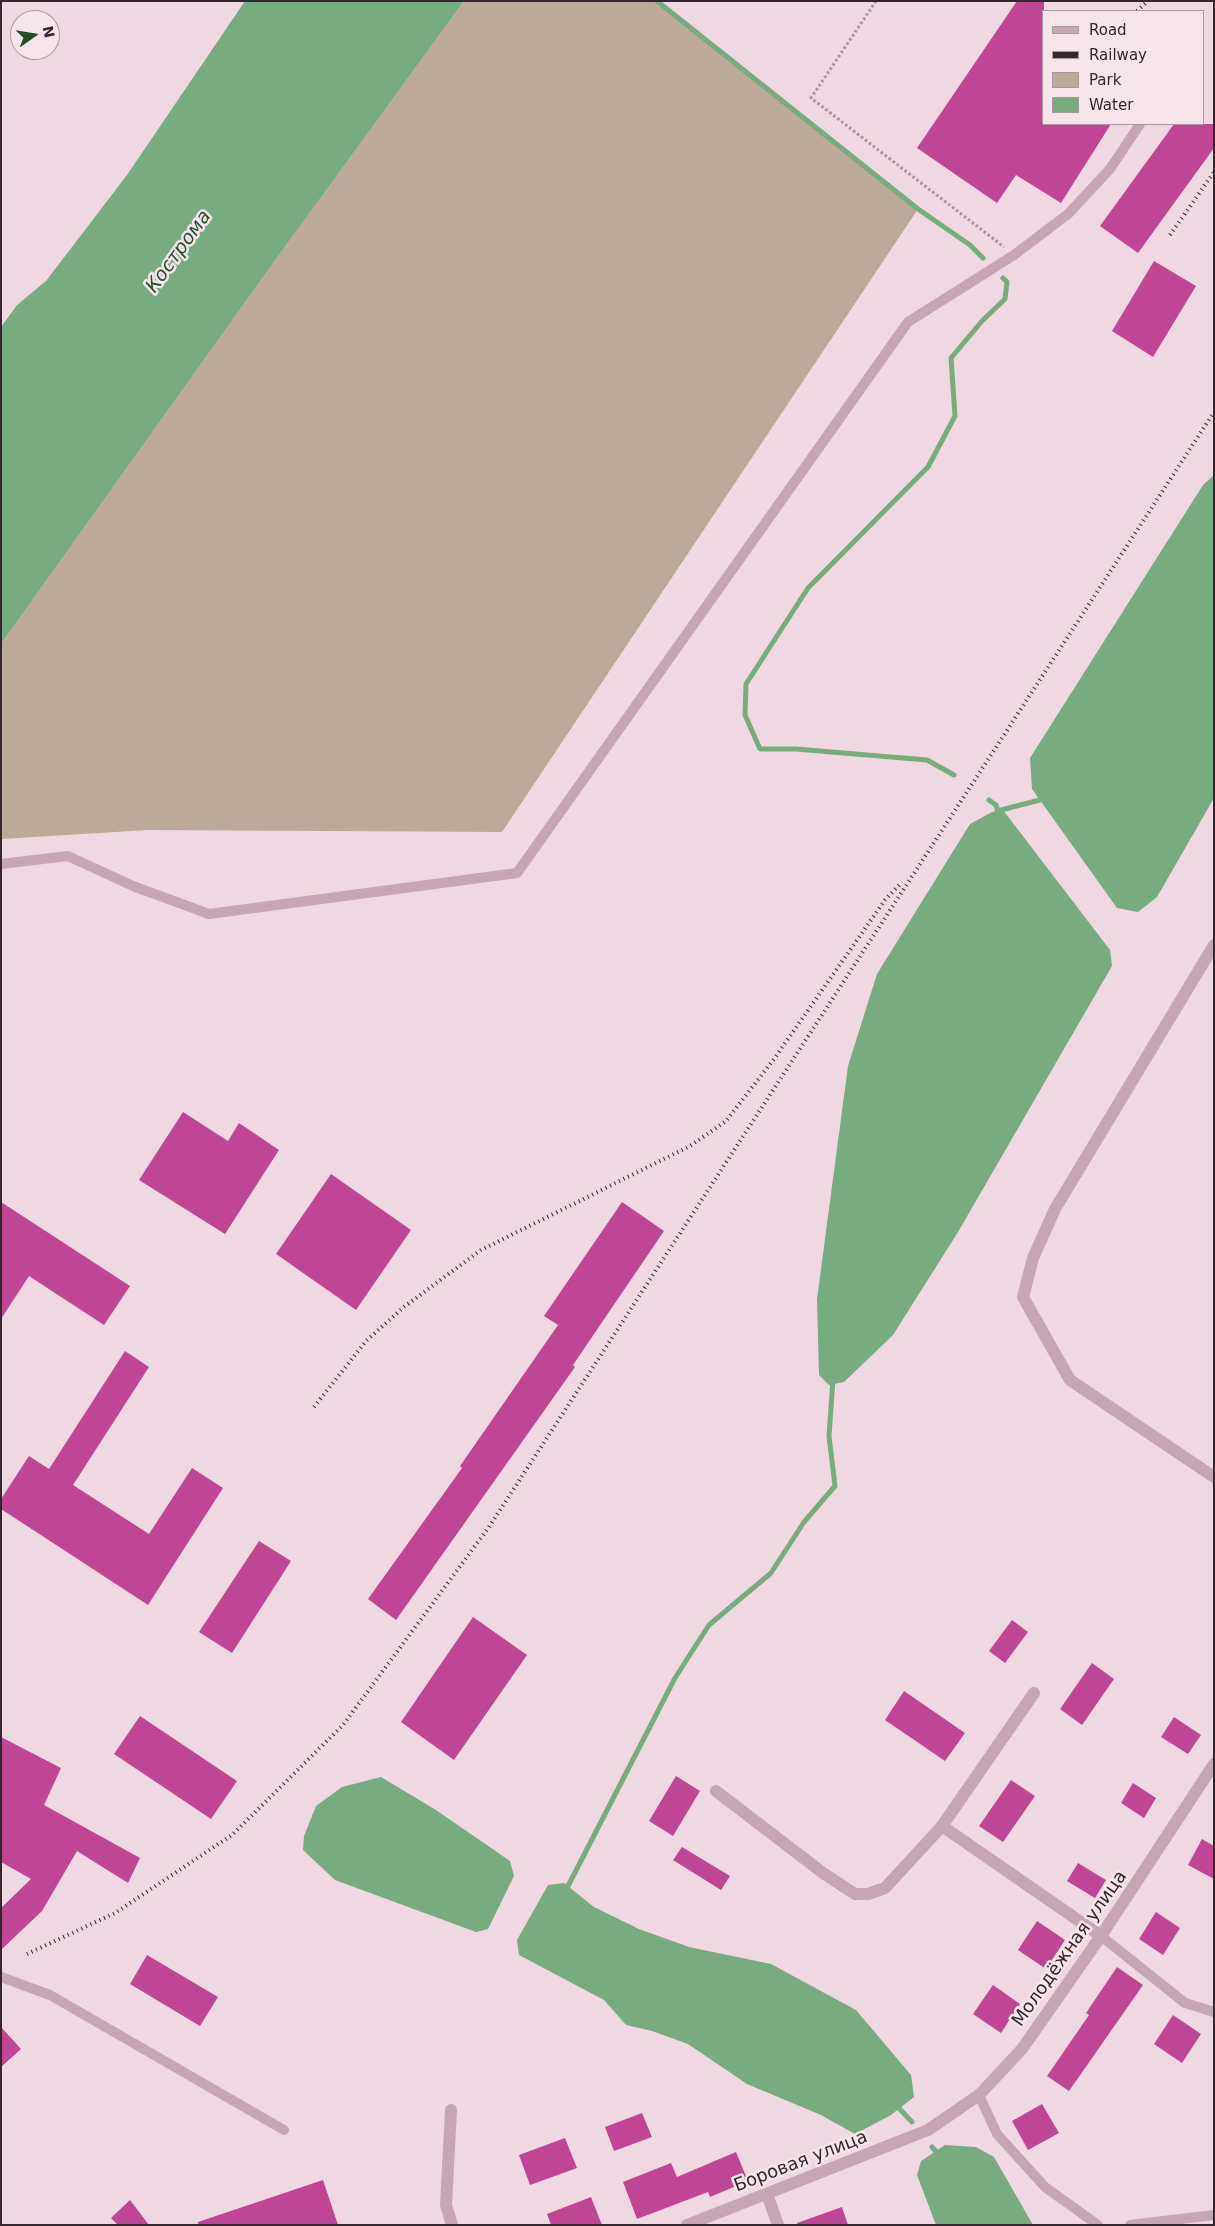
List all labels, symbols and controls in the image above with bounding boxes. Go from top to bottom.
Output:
north arrow [10,10,60,60]
legend [1042,10,1205,125]
text: Road [1089,21,1127,39]
text: N [40,24,58,39]
text: Railway [1089,46,1147,64]
text: Park [1089,71,1121,89]
text: Water [1089,96,1133,114]
water label: Кострома [141,206,217,298]
street label: Молодёжная улица [1008,1867,1132,2031]
street label: Боровая улица [731,2127,871,2197]

